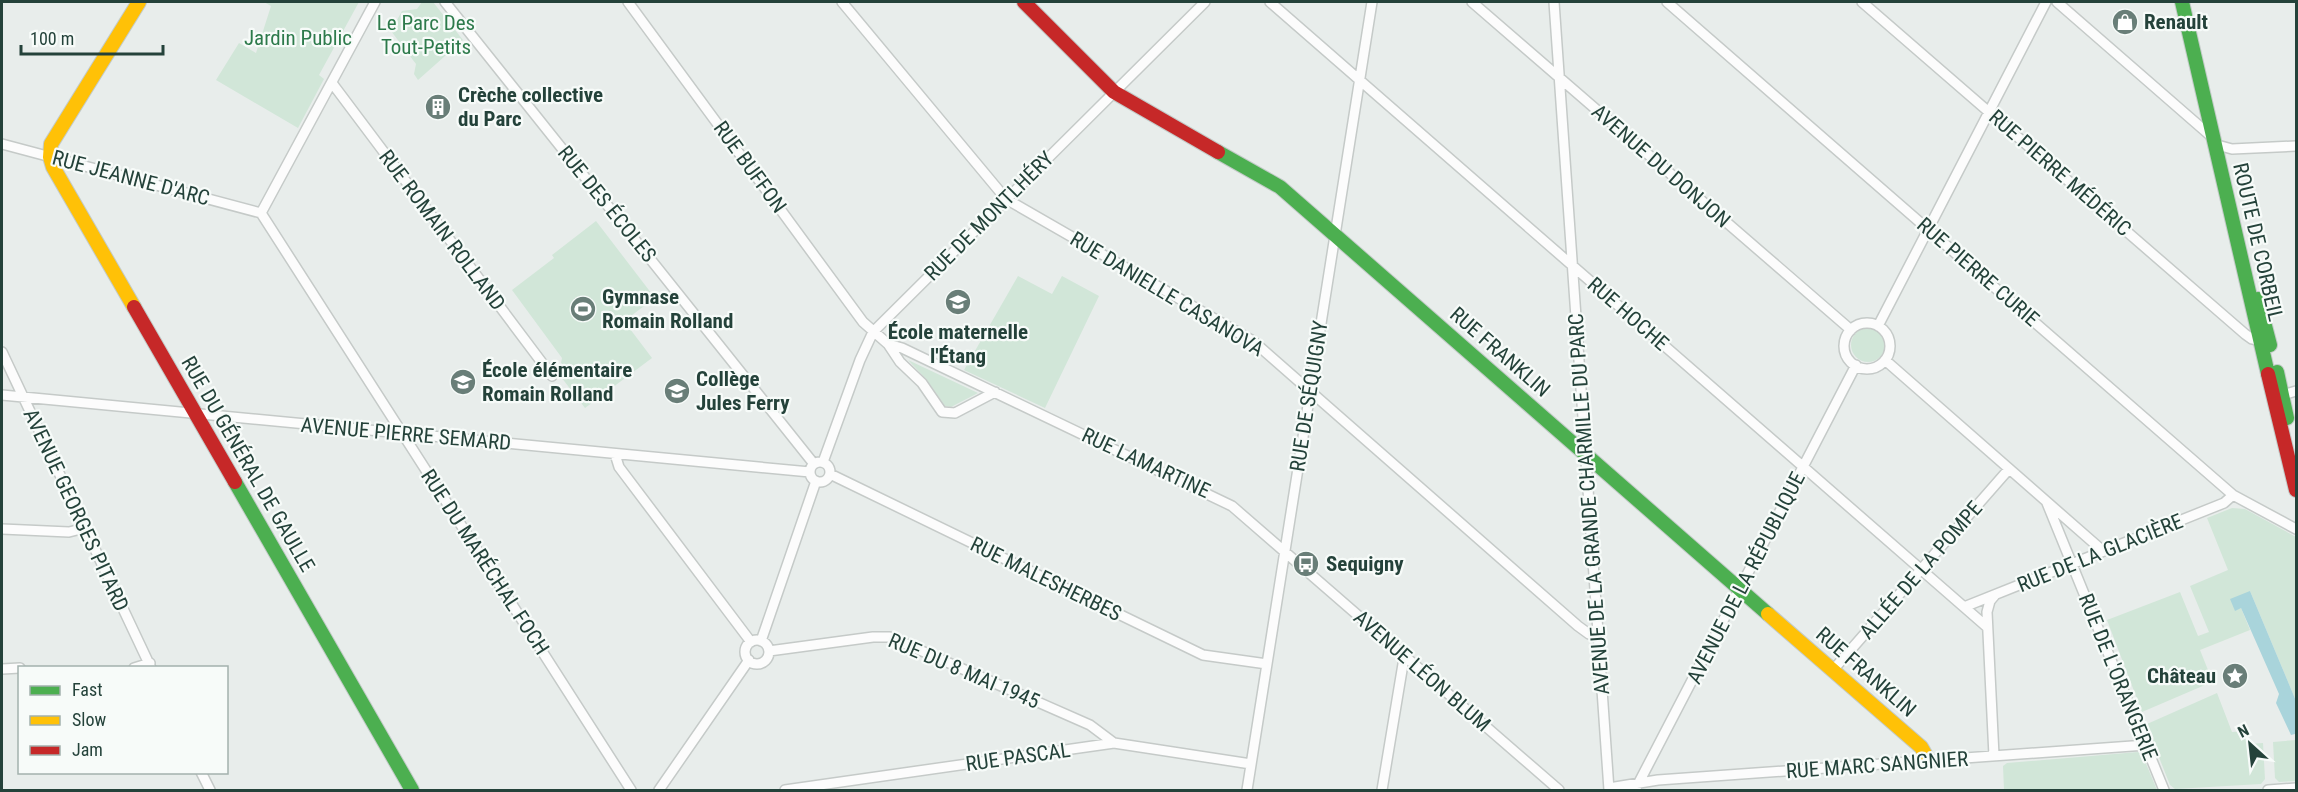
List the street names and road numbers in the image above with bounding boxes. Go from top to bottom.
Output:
street label: AVENUE DU DONJON [1587,99,1735,233]
street label: RUE PIERRE MÉDÉRIC [1984,105,2136,241]
street label: RUE BUFFON [709,117,791,217]
street label: RUE DES ÉCOLES [553,141,661,267]
street label: RUE JEANNE D'ARC [50,145,212,211]
street label: RUE ROMAIN ROLLAND [374,145,510,315]
street label: RUE DE MONTLHÉRY [919,146,1059,286]
street label: ROUTE DE CORBEIL [2228,160,2288,324]
street label: RUE PIERRE CURIE [1912,213,2044,331]
street label: RUE DANIELLE CASANOVA [1066,227,1268,361]
street label: RUE HOCHE [1583,272,1673,356]
street label: RUE FRANKLIN [1445,302,1555,402]
street label: AVENUE DE LA GRANDE CHARMILLE DU PARC [1564,312,1614,696]
street label: RUE DE SÉQUIGNY [1285,319,1333,473]
street label: RUE DU GÉNÉRAL DE GAULLE [176,352,320,576]
street label: AVENUE GEORGES PITARD [19,405,133,615]
street label: AVENUE PIERRE SEMARD [300,413,512,455]
street label: RUE LAMARTINE [1078,423,1214,503]
street label: RUE DU MARÉCHAL FOCH [416,465,554,659]
street label: AVENUE DE LA RÉPUBLIQUE [1682,468,1810,688]
street label: ALLÉE DE LA POMPE [1855,496,1987,644]
street label: RUE DE LA GLACIÈRE [2014,509,2186,597]
street label: RUE MALESHERBES [967,532,1126,626]
street label: RUE DE L'ORANGERIE [2074,590,2162,764]
street label: AVENUE LÉON BLUM [1349,605,1495,737]
street label: RUE FRANKLIN [1811,622,1921,722]
street label: RUE DU 8 MAI 1945 [885,628,1043,714]
street label: RUE PASCAL [964,738,1072,776]
street label: RUE MARC SANGNIER [1785,747,1969,783]

